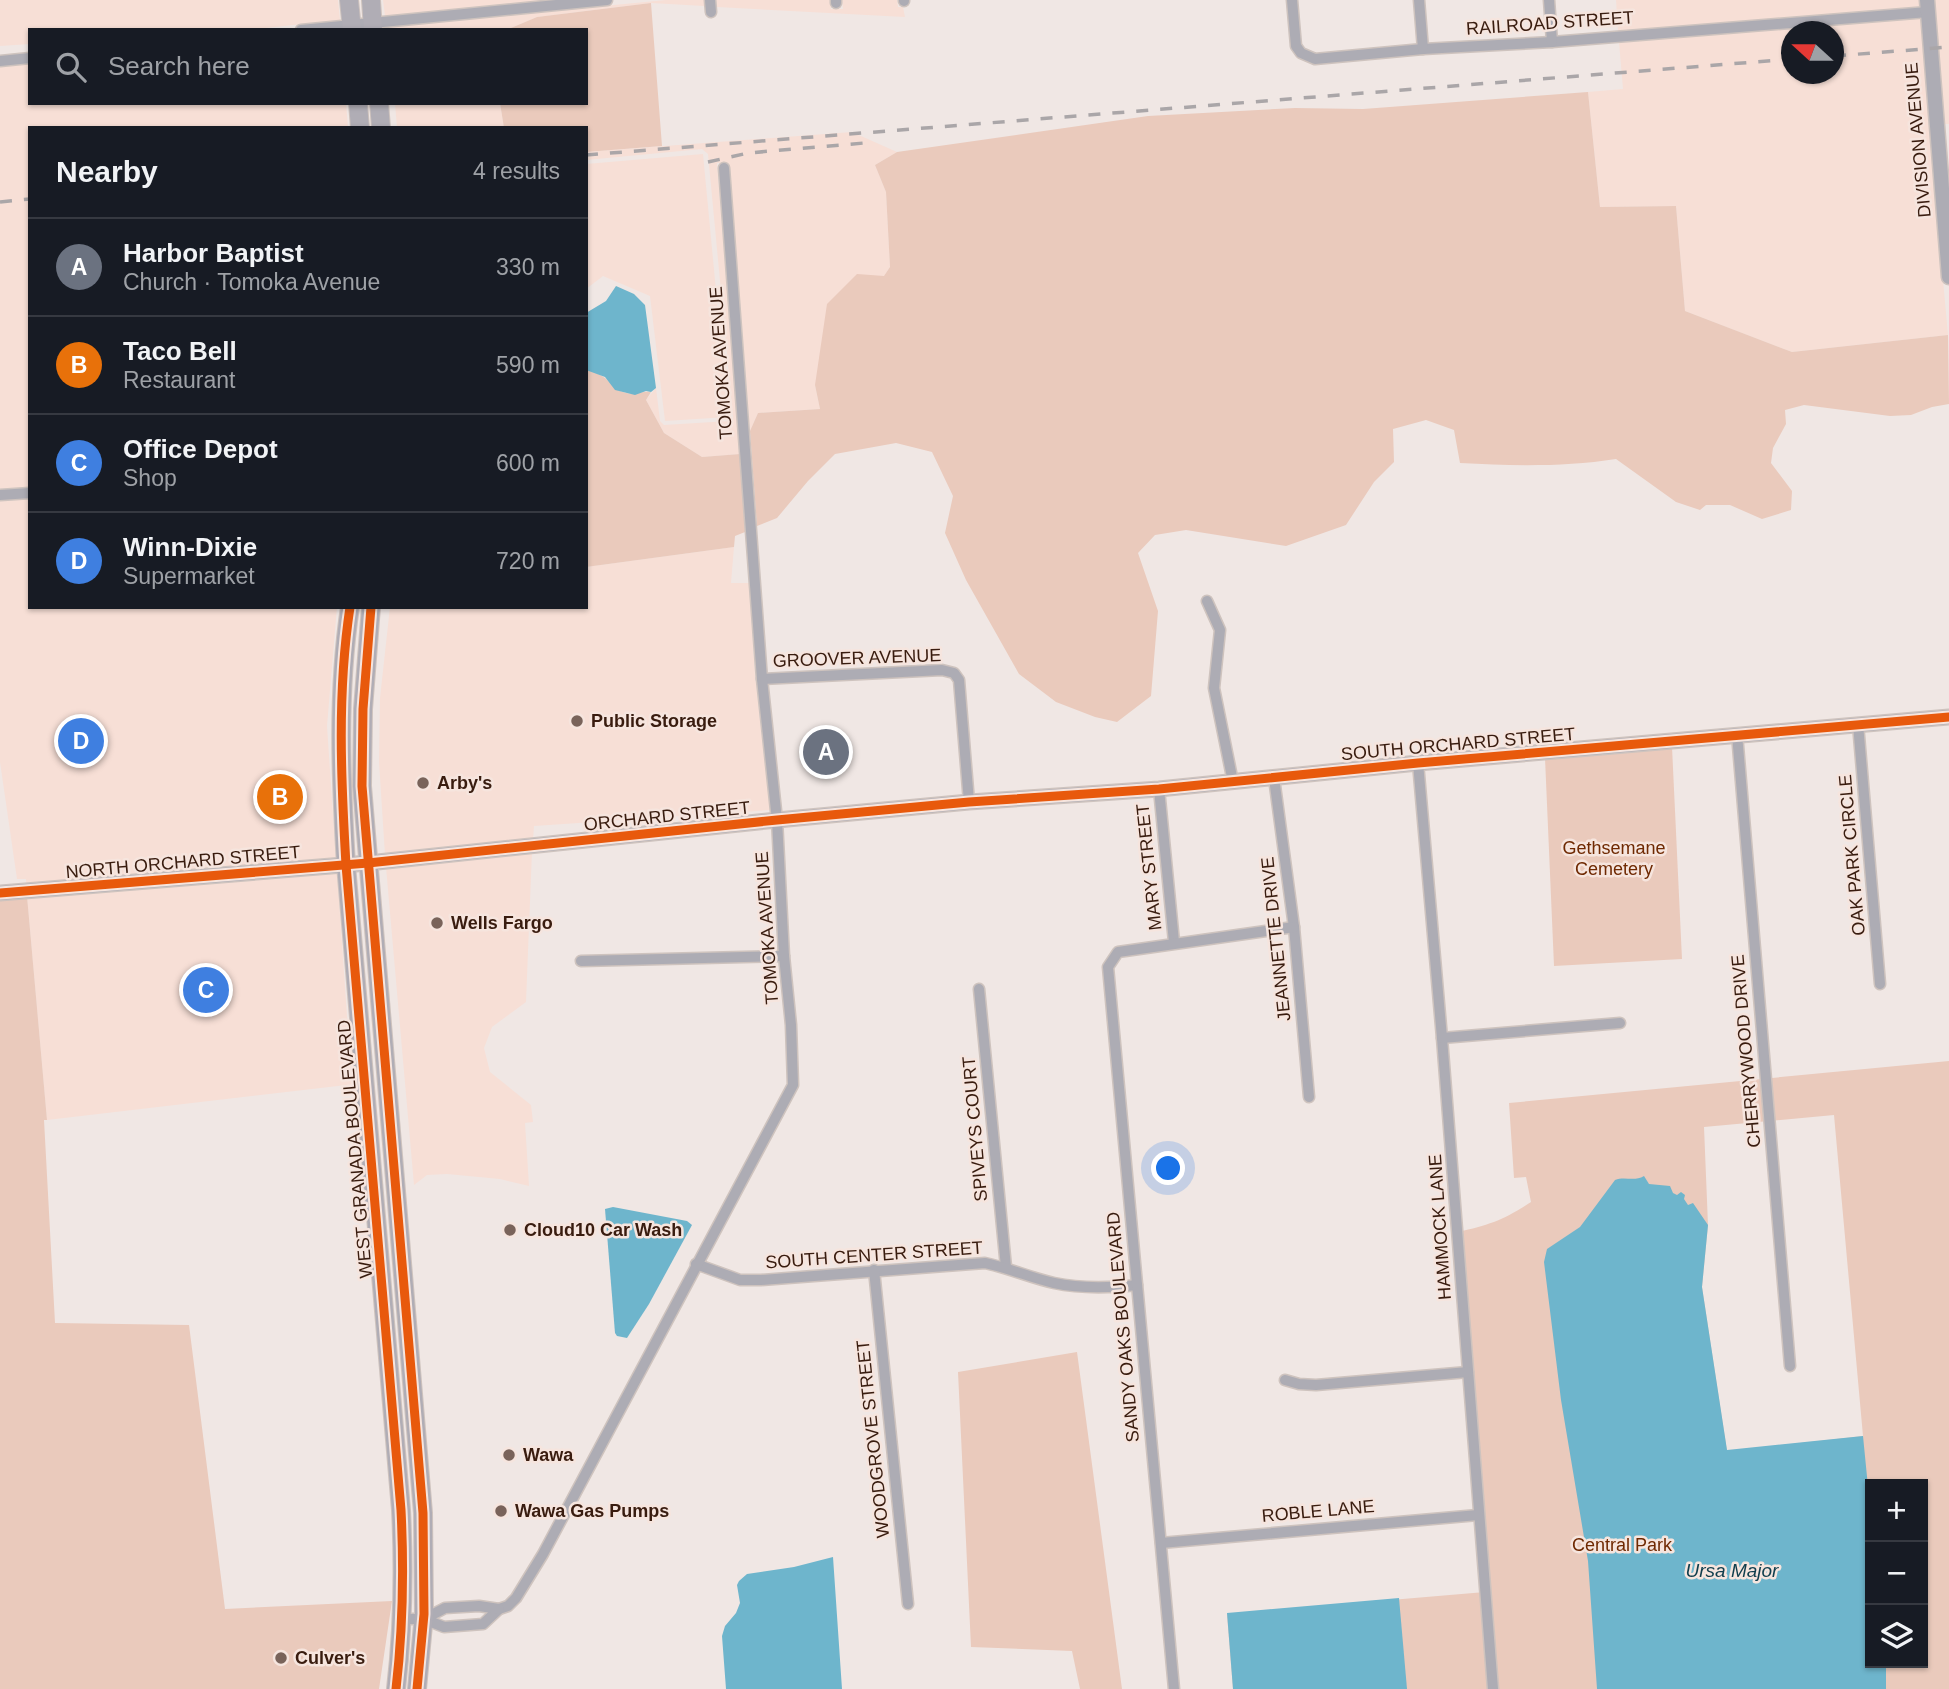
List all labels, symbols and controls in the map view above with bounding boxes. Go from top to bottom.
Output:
street label: RAILROAD STREET [1465,7,1635,39]
north arrow [1781,21,1844,84]
search box [28,28,588,105]
icon: search [52,48,90,86]
text: Search here [108,51,250,81]
street label: DIVISION AVENUE [1901,62,1935,218]
text: Nearby [56,155,158,188]
text: 4 results [473,158,560,184]
text: Harbor Baptist [123,238,304,268]
text: A [71,254,87,280]
text: 330 m [496,254,560,280]
text: Church · Tomoka Avenue [123,269,380,295]
street label: TOMOKA AVENUE [706,286,736,440]
text: Taco Bell [123,336,237,366]
text: B [71,352,87,378]
text: 590 m [496,352,560,378]
text: Restaurant [123,367,236,393]
text: Office Depot [123,434,278,464]
text: C [71,450,87,476]
text: 600 m [496,450,560,476]
text: Shop [123,465,177,491]
text: Winn-Dixie [123,532,257,562]
text: D [71,548,87,574]
text: 720 m [496,548,560,574]
text: Supermarket [123,563,255,589]
street label: GROOVER AVENUE [772,645,942,671]
place label: Public Storage [591,711,717,731]
marker: Public Storage [569,713,585,729]
pin: D [58,715,104,767]
street label: SOUTH ORCHARD STREET [1340,724,1576,764]
pin: A [803,726,849,778]
pin: B [257,771,303,823]
place label: Arby's [437,773,492,793]
street label: OAK PARK CIRCLE [1835,774,1869,936]
marker: Arby's [415,775,431,791]
street label: ORCHARD STREET [583,797,751,835]
street label: MARY STREET [1132,803,1166,931]
park label: Gethsemane Cemetery [1562,838,1666,879]
street label: NORTH ORCHARD STREET [65,842,301,882]
street label: TOMOKA AVENUE [752,851,782,1005]
street label: JEANNETTE DRIVE [1257,856,1295,1022]
place label: Wells Fargo [451,913,553,933]
marker: Wells Fargo [429,915,445,931]
street label: CHERRYWOOD DRIVE [1728,954,1764,1148]
pin: C [183,964,229,1016]
street label: WEST GRANADA BOULEVARD [334,1019,376,1279]
street label: SPIVEYS COURT [959,1056,991,1202]
your location [1151,1151,1185,1185]
street label: HAMMOCK LANE [1425,1153,1455,1301]
street label: SANDY OAKS BOULEVARD [1103,1211,1143,1443]
place label: Cloud10 Car Wash [524,1220,682,1240]
marker: Cloud10 Car Wash [502,1222,518,1238]
street label: SOUTH CENTER STREET [765,1237,983,1273]
street label: WOODGROVE STREET [853,1339,893,1539]
place label: Wawa [523,1445,574,1465]
marker: Wawa [501,1447,517,1463]
map controls [1865,1479,1928,1668]
button: + [1865,1479,1928,1542]
street label: ROBLE LANE [1261,1496,1375,1526]
place label: Wawa Gas Pumps [515,1501,669,1521]
marker: Wawa Gas Pumps [493,1503,509,1519]
park label: Central Park [1572,1535,1673,1555]
button: − [1865,1542,1928,1605]
water label: Ursa Major [1686,1560,1779,1581]
button: layers [1865,1605,1928,1668]
place label: Culver's [295,1648,365,1668]
marker: Culver's [273,1650,289,1666]

